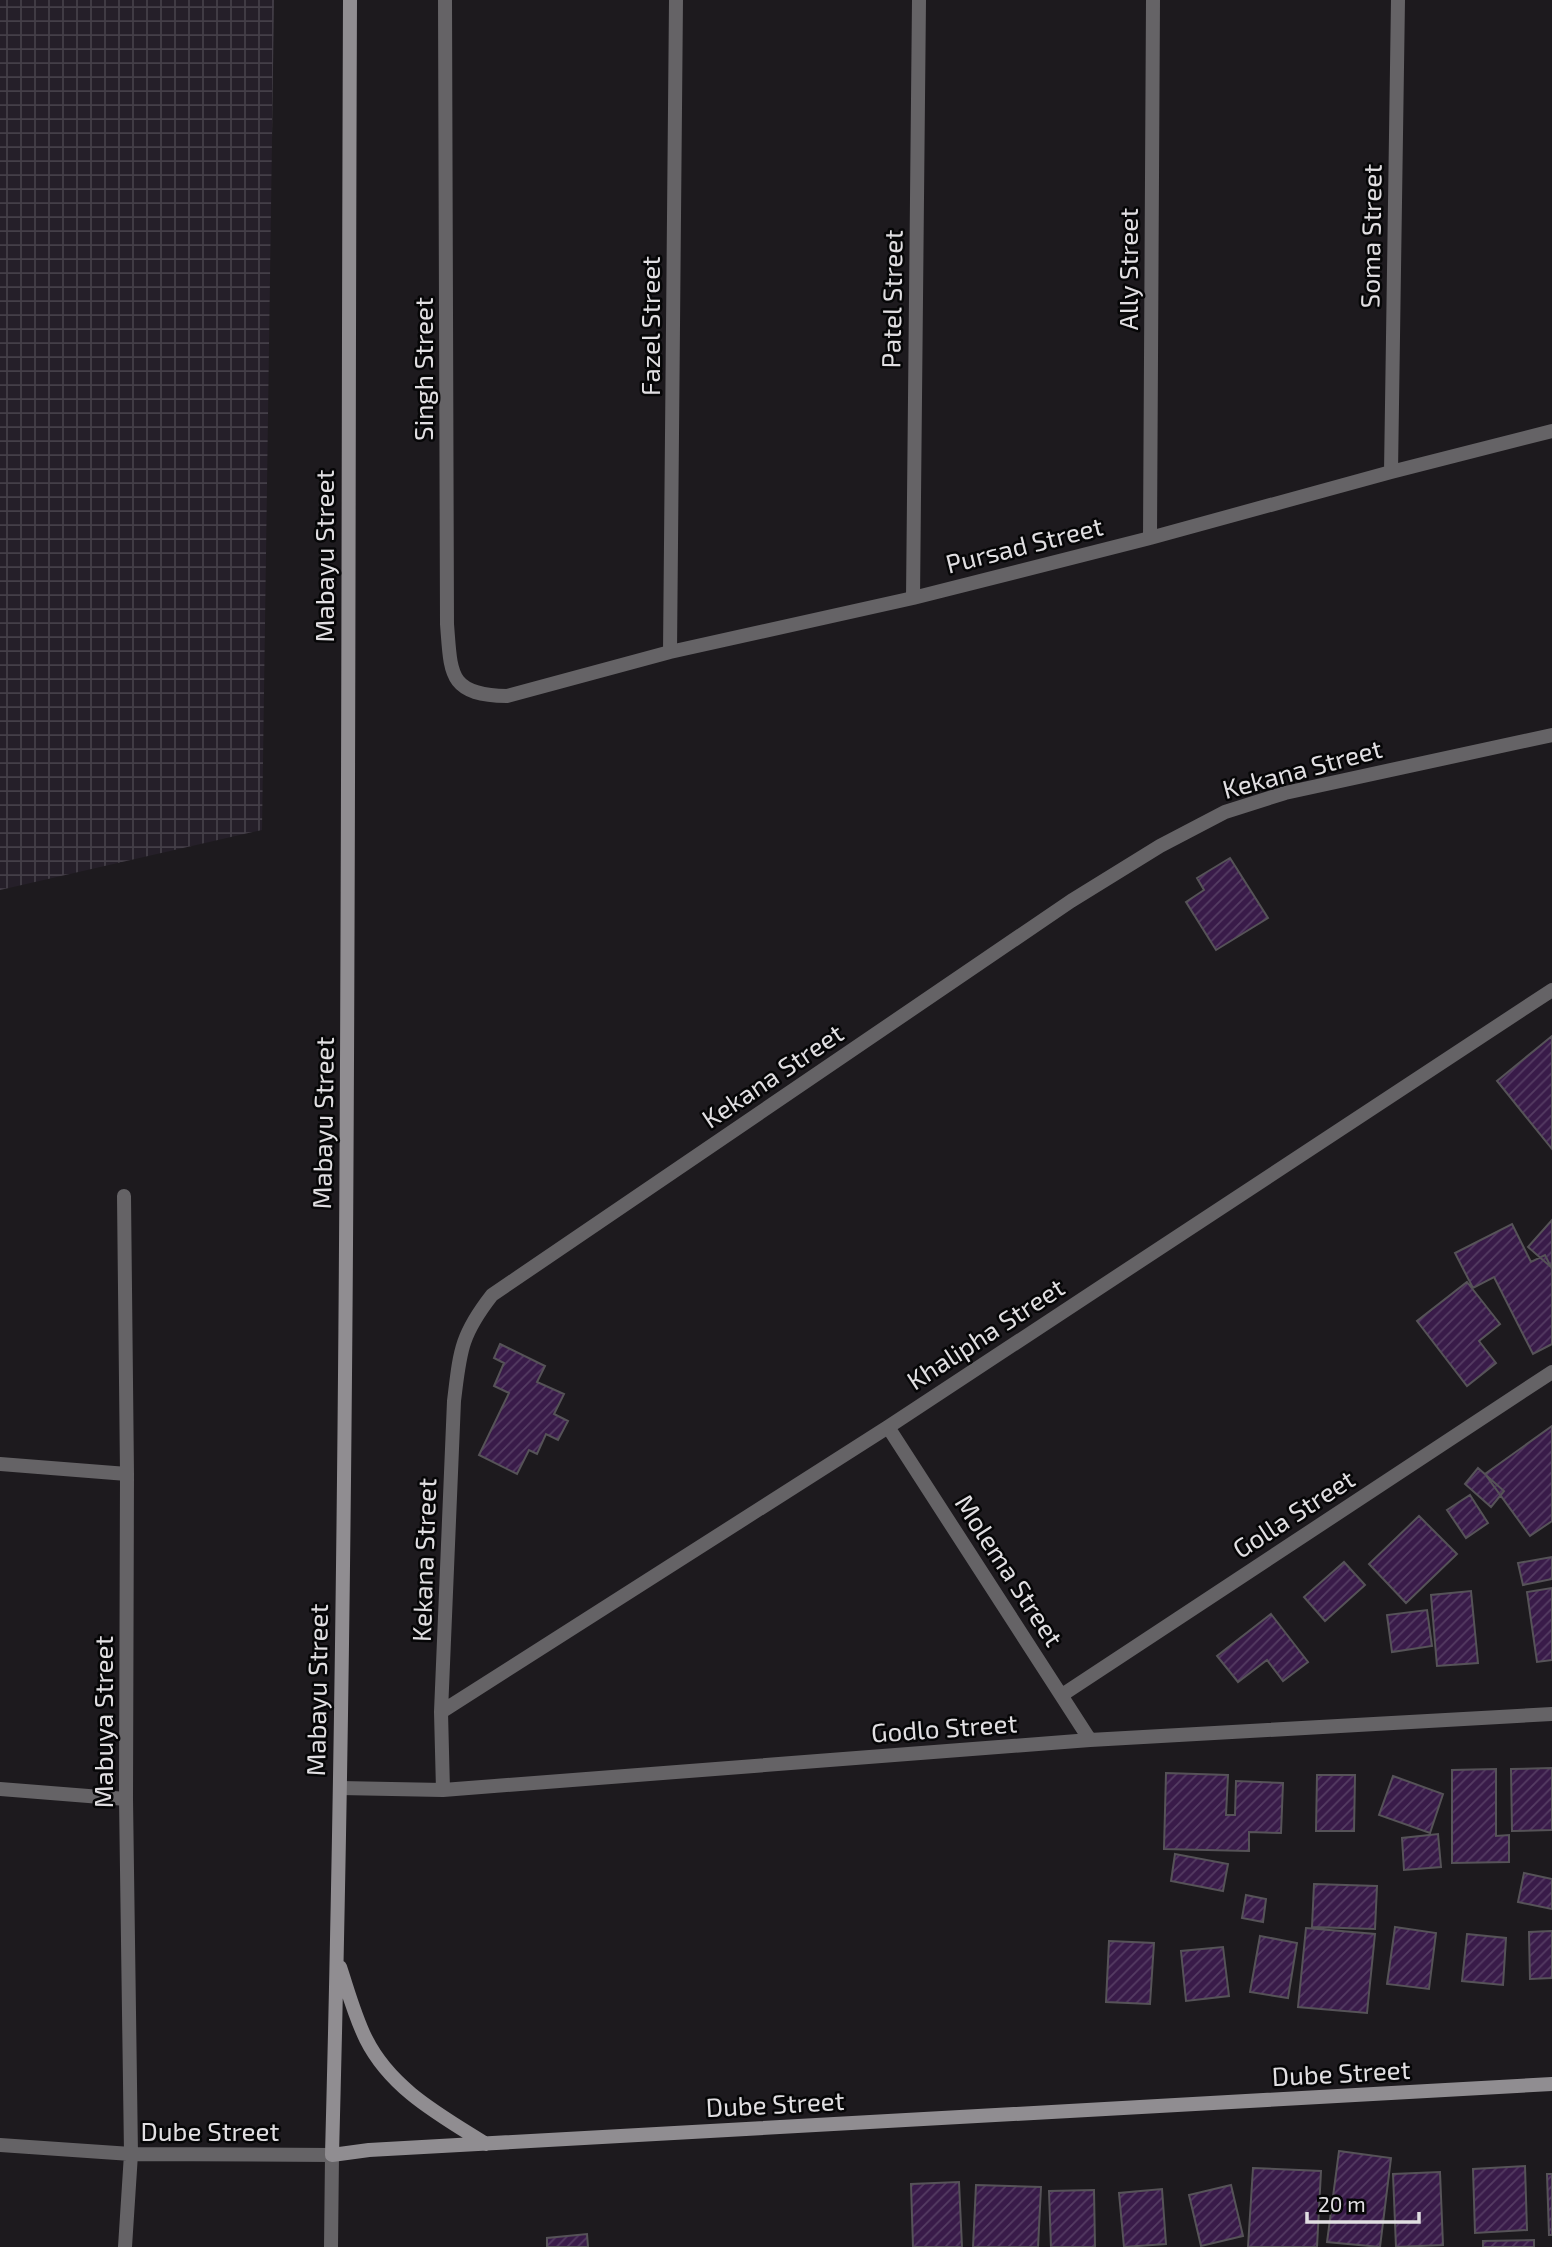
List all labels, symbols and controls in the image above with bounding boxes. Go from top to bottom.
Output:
street label: Soma Street [1353,163,1387,308]
street label: Ally Street [1112,208,1143,330]
street label: Patel Street [874,229,908,369]
street label: Fazel Street [634,256,665,396]
street label: Singh Street [407,297,438,441]
street label: Mabayu Street [308,470,339,642]
street label: Pursad Street [942,509,1106,579]
street label: Kekana Street [1219,732,1385,804]
street label: Kekana Street [695,1016,849,1134]
street label: Mabayu Street [305,1036,339,1210]
street label: Khalipha Street [900,1271,1070,1395]
street label: Golla Street [1226,1462,1360,1564]
street label: Kekana Street [405,1477,441,1642]
street label: Molema Street [950,1488,1071,1652]
street label: Mabayu Street [299,1603,333,1777]
street label: Mabuya Street [87,1636,118,1808]
street label: Godlo Street [870,1706,1018,1748]
street label: Dube Street [1271,2053,1411,2091]
street label: Dube Street [705,2084,845,2122]
street label: Dube Street [141,2115,280,2146]
scale bar [1307,2180,1419,2224]
text: 20 m [1318,2191,1366,2216]

